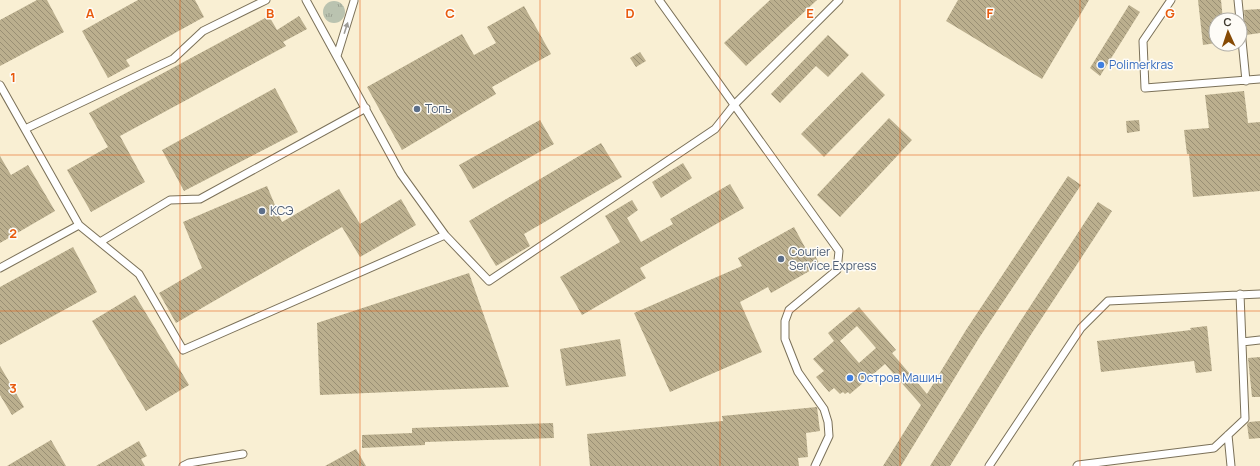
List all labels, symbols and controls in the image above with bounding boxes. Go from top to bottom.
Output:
text: A [86,4,95,22]
text: B [266,4,274,22]
text: C [445,4,455,22]
text: D [625,4,635,22]
text: E [806,4,814,22]
text: F [987,4,994,22]
text: G [1165,4,1175,22]
north arrow [1208,12,1248,52]
text: С [1223,14,1232,29]
one-way arrow [343,22,349,34]
place label: Polimerkras [1109,56,1173,73]
marker: Polimerkras [1096,60,1106,70]
text: 1 [10,68,16,86]
place label: Топь [425,100,452,117]
marker: Топь [412,104,422,114]
place label: КСЭ [270,202,294,219]
marker: КСЭ [257,206,267,216]
text: 2 [9,224,17,242]
place label: Courier Service Express [789,243,877,274]
marker: Courier Service Express [776,254,786,264]
place label: Остров Машин [858,369,942,386]
marker: Остров Машин [845,373,855,383]
text: 3 [9,379,17,397]

